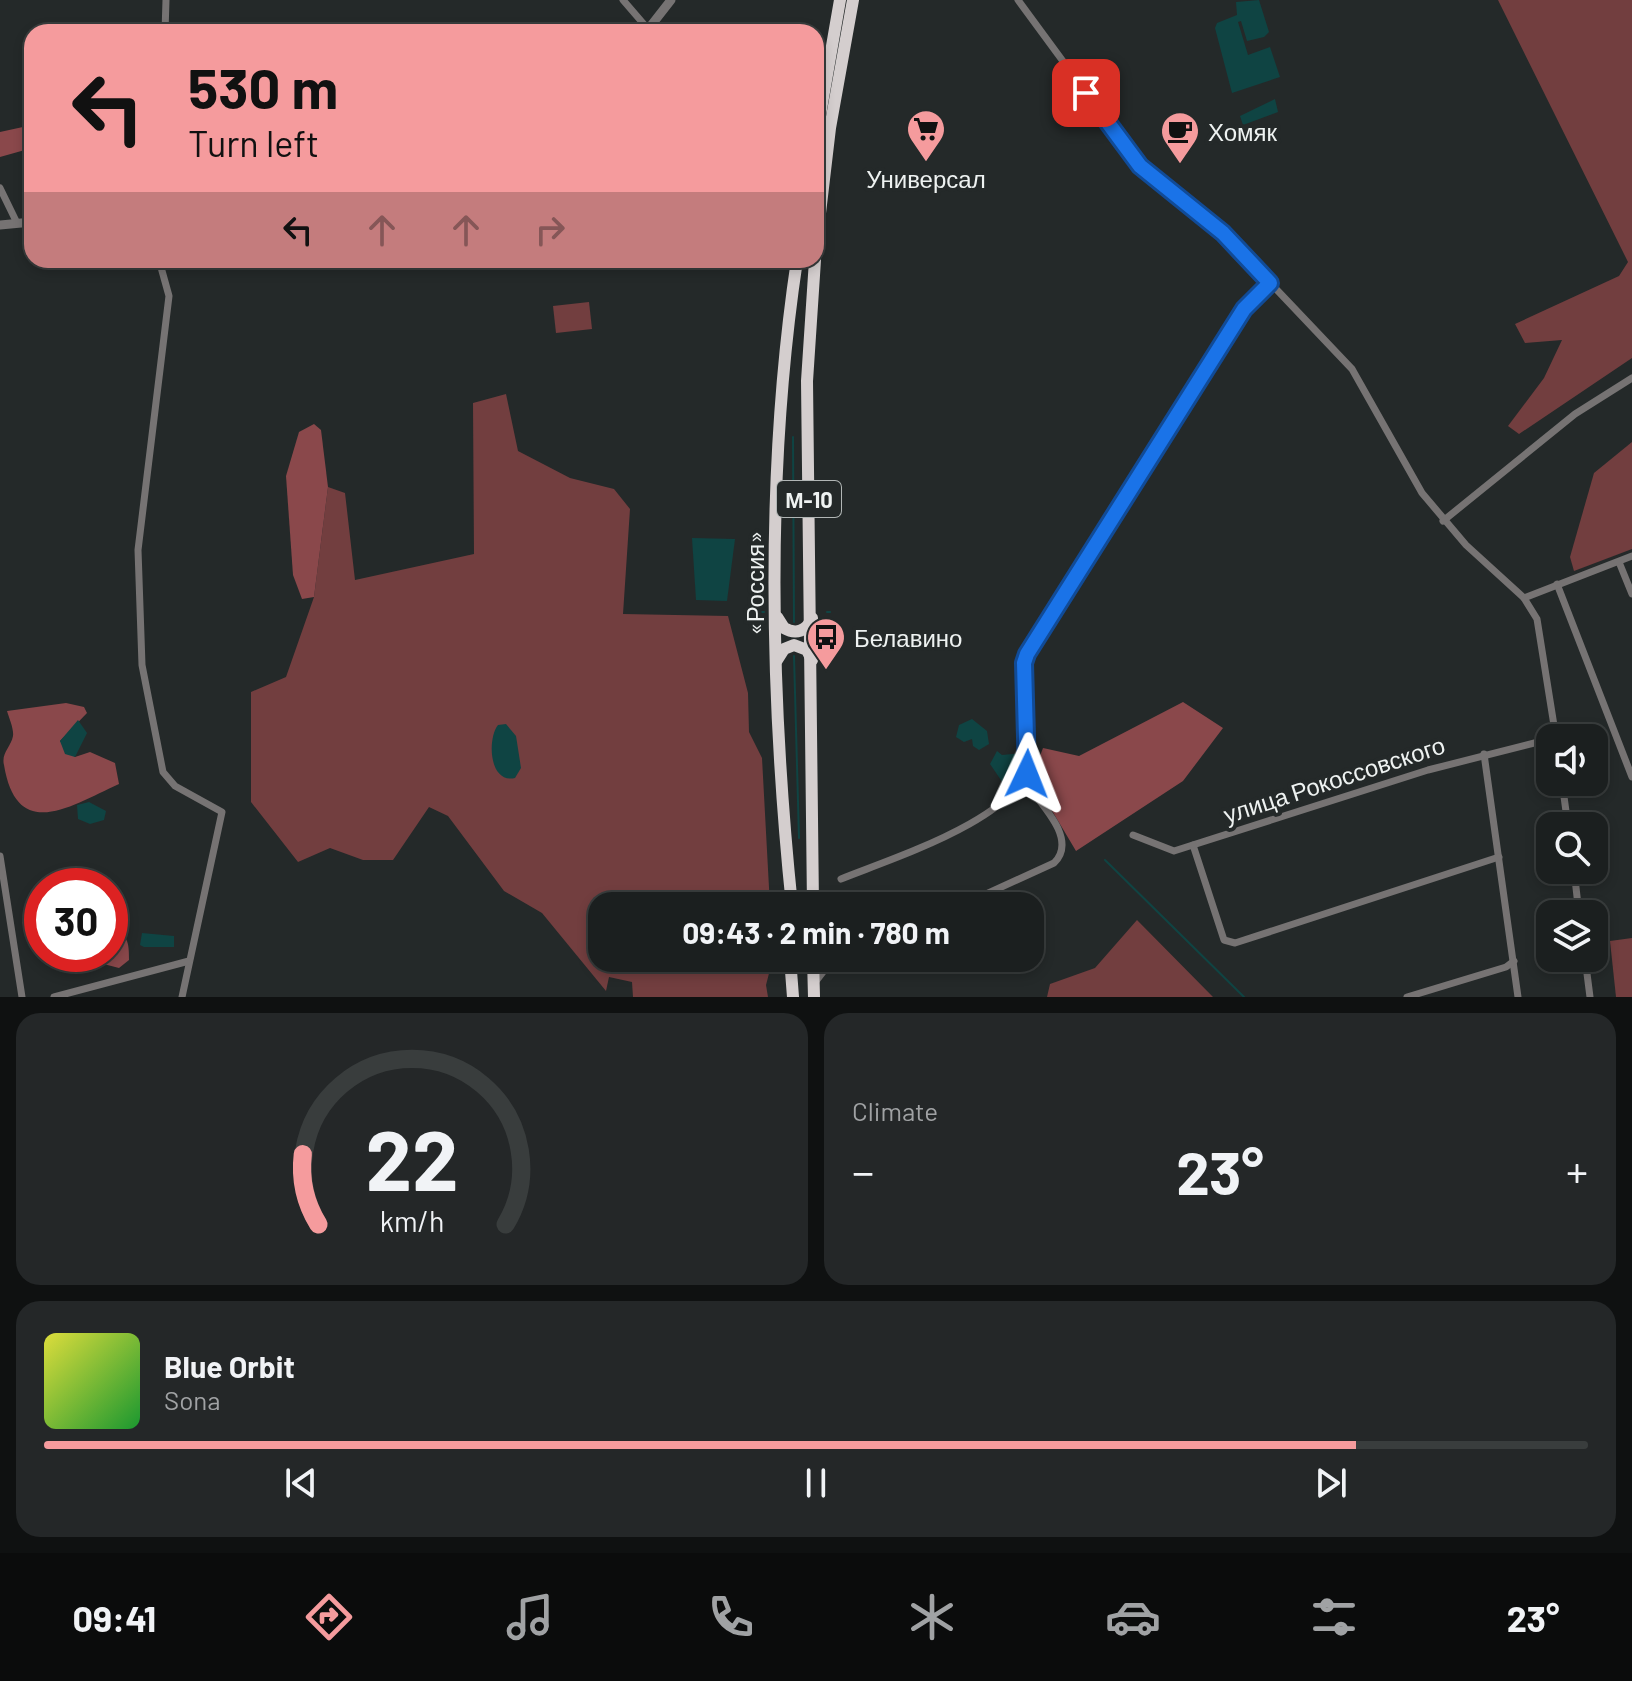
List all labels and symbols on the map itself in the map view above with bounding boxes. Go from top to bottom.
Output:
pin [1052,59,1120,127]
supermarket icon: Универсал [905,108,947,163]
cafe icon: Хомяк [1159,110,1201,165]
place label: Хомяк [1208,117,1278,146]
place label: Универсал [866,164,986,193]
road number: М-10 [777,481,841,517]
street label: «Россия» [740,531,769,635]
bus stop icon: Белавино [805,616,847,671]
place label: Белавино [854,623,962,652]
street label: улица Рокоссовского [1220,730,1448,828]
position arrow [985,732,1069,816]
speed limit sign: 30 [24,868,128,972]

